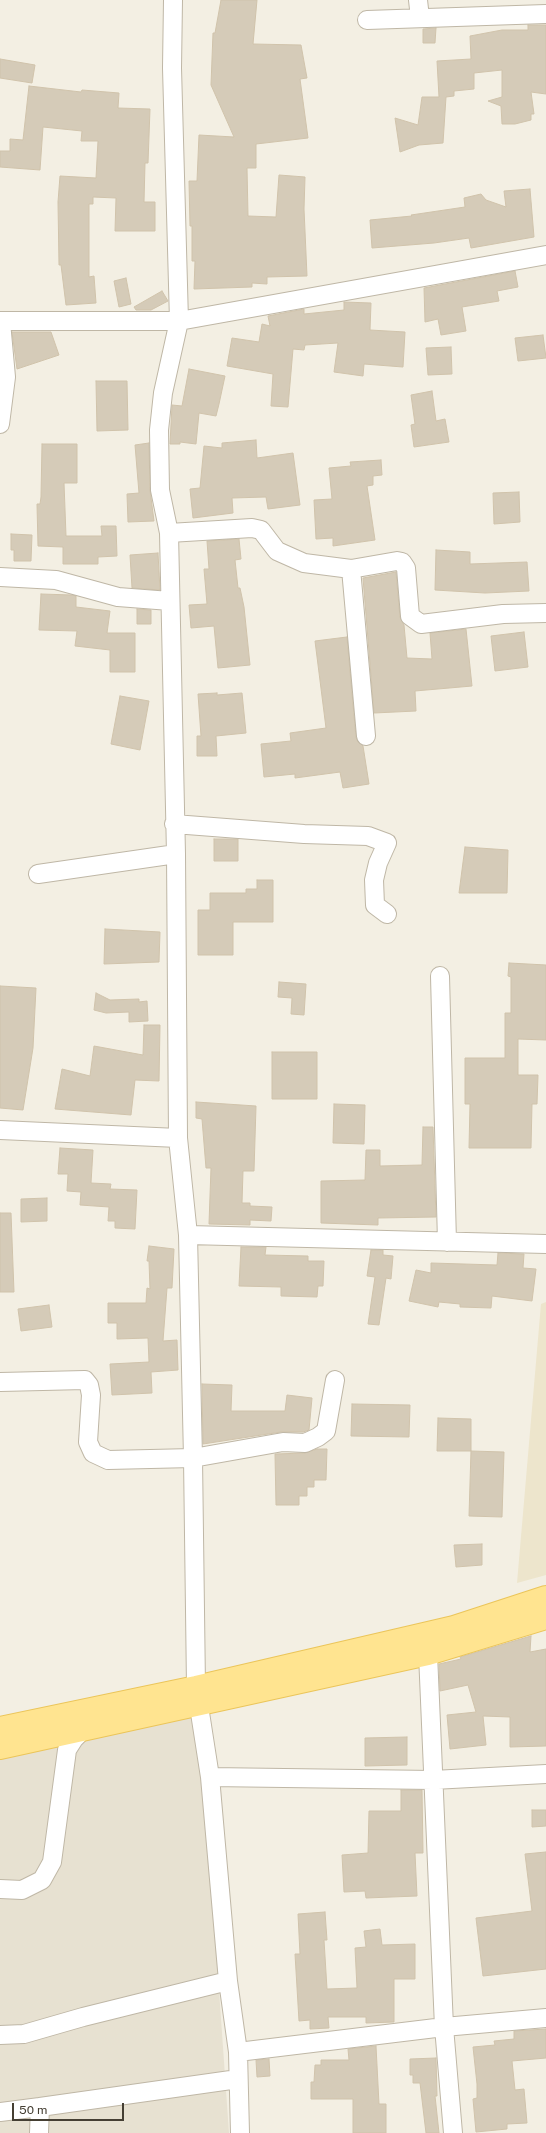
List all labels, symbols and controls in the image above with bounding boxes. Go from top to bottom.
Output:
scale bar [14,2095,126,2121]
text: 50 m [19,2103,47,2117]

